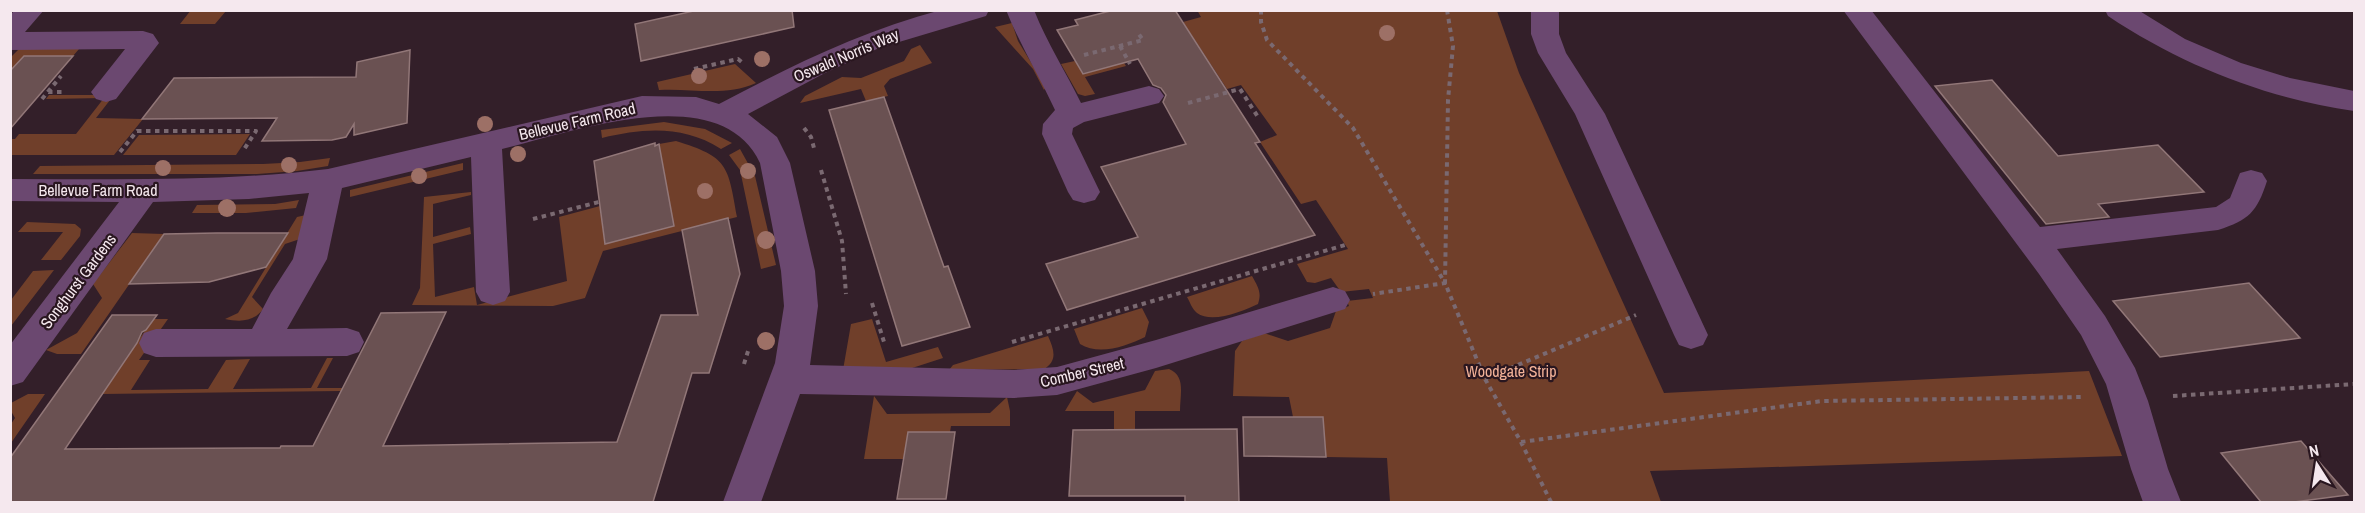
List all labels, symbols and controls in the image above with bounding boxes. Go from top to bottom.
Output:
street label: Oswald Norris Way [790,23,902,87]
street label: Bellevue Farm Road [517,97,637,145]
street label: Bellevue Farm Road [39,179,157,201]
street label: Songhurst Gardens [35,229,121,333]
street label: Comber Street [1038,352,1126,392]
park label: Woodgate Strip [1466,360,1556,382]
north arrow [2287,435,2347,495]
text: N [2307,439,2321,462]

